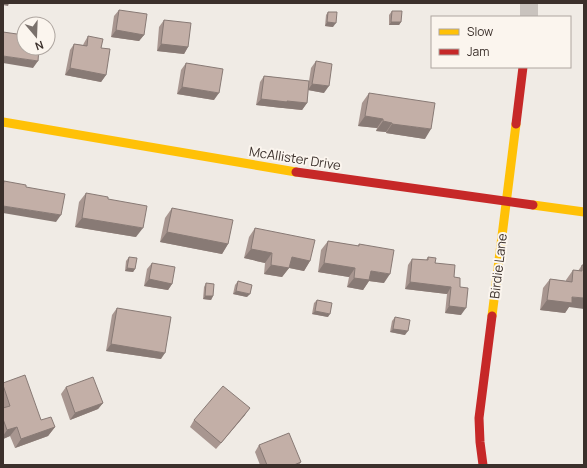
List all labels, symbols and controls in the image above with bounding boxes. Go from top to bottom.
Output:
north arrow [16,16,56,56]
legend [431,16,571,68]
text: Slow [467,23,493,40]
text: N [33,38,46,54]
text: Jam [467,43,489,60]
street label: McAllister Drive [248,142,342,174]
street label: Birdie Lane [485,232,511,300]

